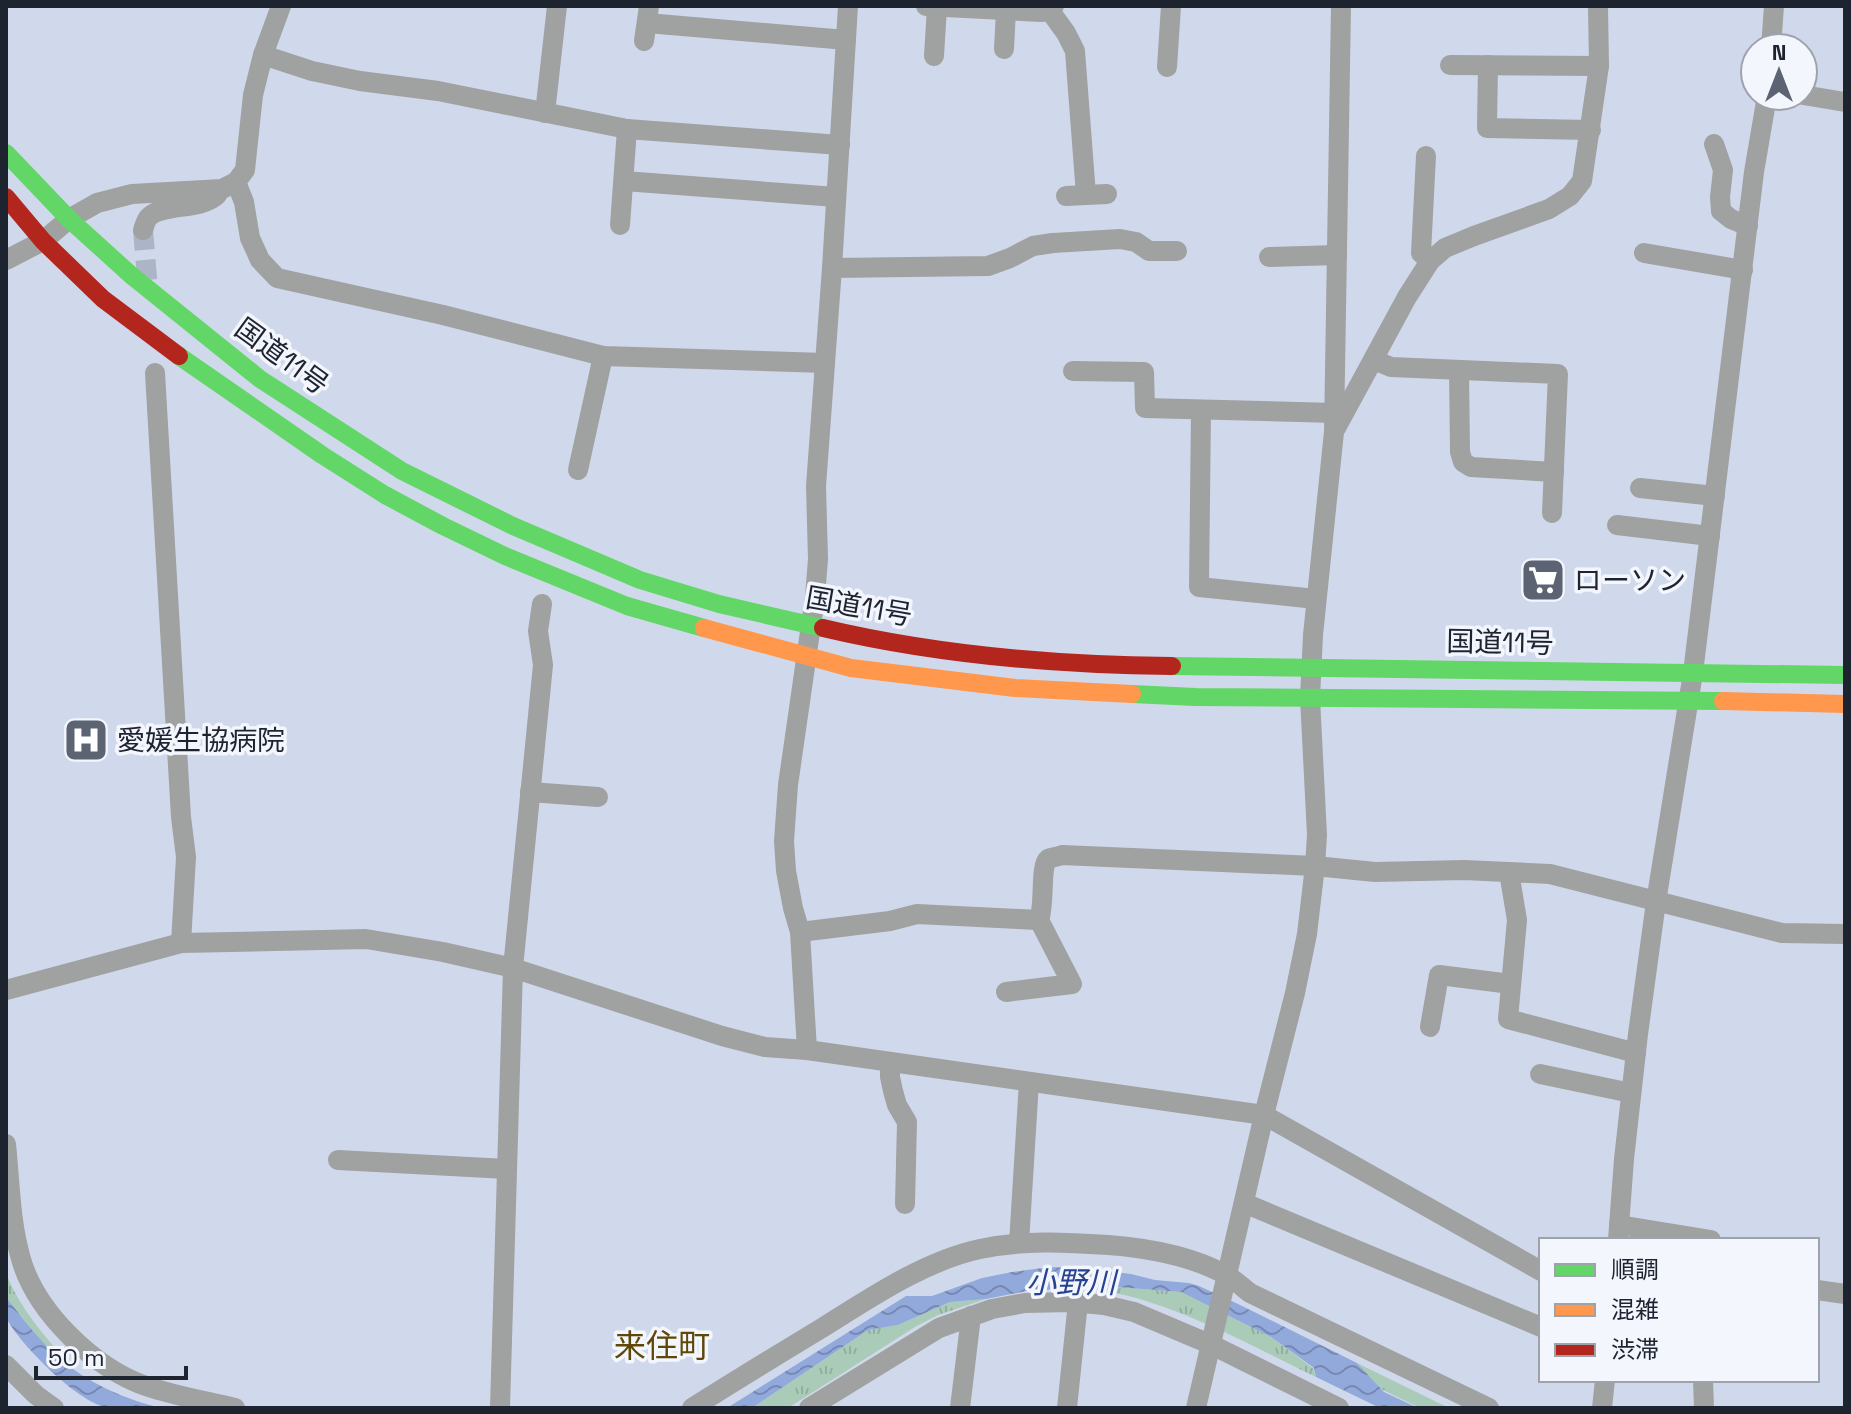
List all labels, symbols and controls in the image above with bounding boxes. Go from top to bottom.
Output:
north arrow [1739,32,1819,112]
text: N [1772,38,1786,66]
street label: 国道11号 [228,310,336,402]
supermarket icon: ローソン [1519,556,1567,604]
place label: ローソン [1574,562,1686,598]
street label: 国道11号 [803,579,915,633]
street label: 国道11号 [1446,623,1554,661]
hospital icon: 愛媛生協病院 [62,716,110,764]
place label: 愛媛生協病院 [117,722,285,758]
legend [1539,1238,1819,1382]
text: 順調 [1611,1254,1659,1285]
water label: 小野川 [1026,1263,1119,1302]
text: 混雑 [1611,1294,1659,1325]
district label: 来住町 [614,1326,710,1366]
scale bar [36,1330,186,1380]
text: 渋滞 [1611,1334,1659,1365]
text: 50 m [48,1342,105,1373]

